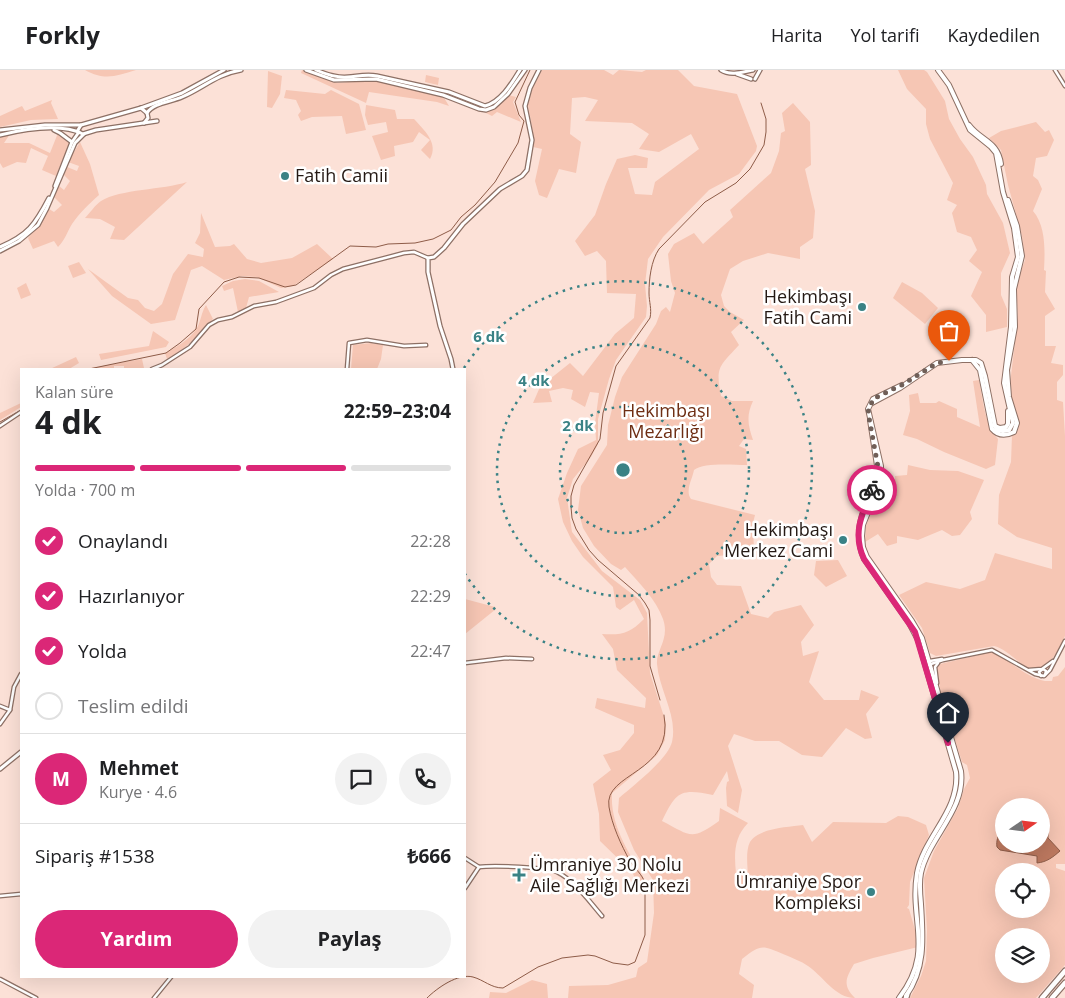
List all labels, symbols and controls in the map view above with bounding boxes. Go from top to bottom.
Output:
text: Forkly [25,18,100,51]
text: Harita [771,23,823,47]
text: Yol tarifi [851,23,920,47]
text: Kaydedilen [948,23,1040,47]
place label: Fatih Camii [295,163,388,187]
marker: Fatih Camii [279,170,291,182]
place label: Hekimbaşı Fatih Cami [763,284,852,329]
marker: Hekimbaşı Fatih Cami [856,301,868,313]
pin [928,310,970,361]
icon: bag [935,317,963,345]
text: 6 dk [473,326,505,346]
text: 4 dk [518,370,550,390]
text: Kalan süre [35,381,114,403]
text: 22:59–23:04 [344,398,451,424]
park label: Hekimbaşı Mezarlığı [622,398,710,443]
text: 4 dk [35,400,102,443]
text: 2 dk [562,415,594,435]
centre of rings [614,461,632,479]
courier [847,465,897,515]
icon: bike [858,476,886,504]
text: Yolda · 700 m [35,479,135,501]
place label: Hekimbaşı Merkez Cami [724,517,833,562]
icon: check [35,527,63,555]
text: Onaylandı [78,528,168,554]
text: 22:28 [410,530,451,552]
marker: Hekimbaşı Merkez Cami [837,534,849,546]
icon: check [35,582,63,610]
text: Hazırlanıyor [78,583,185,609]
text: 22:29 [410,585,451,607]
icon: check [35,637,63,665]
text: Yolda [78,638,127,664]
text: 22:47 [410,640,451,662]
pin [927,692,969,743]
text: Teslim edildi [78,693,189,719]
icon: home [934,699,962,727]
button: chat [335,753,387,805]
button: phone [399,753,451,805]
text: Mehmet [99,755,179,781]
text: M [52,766,70,792]
text: Kurye · 4.6 [99,781,177,803]
north arrow [995,798,1050,852]
map controls [995,798,1050,983]
text: Sipariş #1538 [35,843,155,869]
text: ₺666 [408,843,451,869]
place label: Ümraniye 30 Nolu Aile Sağlığı Merkezi [530,852,689,897]
button: locate [995,863,1050,918]
marker: Ümraniye 30 Nolu Aile Sağlığı Merkezi [512,868,526,882]
place label: Ümraniye Spor Kompleksi [735,869,862,914]
marker: Ümraniye Spor Kompleksi [865,886,877,898]
button: Yardım [35,910,238,968]
button: Paylaş [248,910,451,968]
button: layers [995,928,1050,983]

